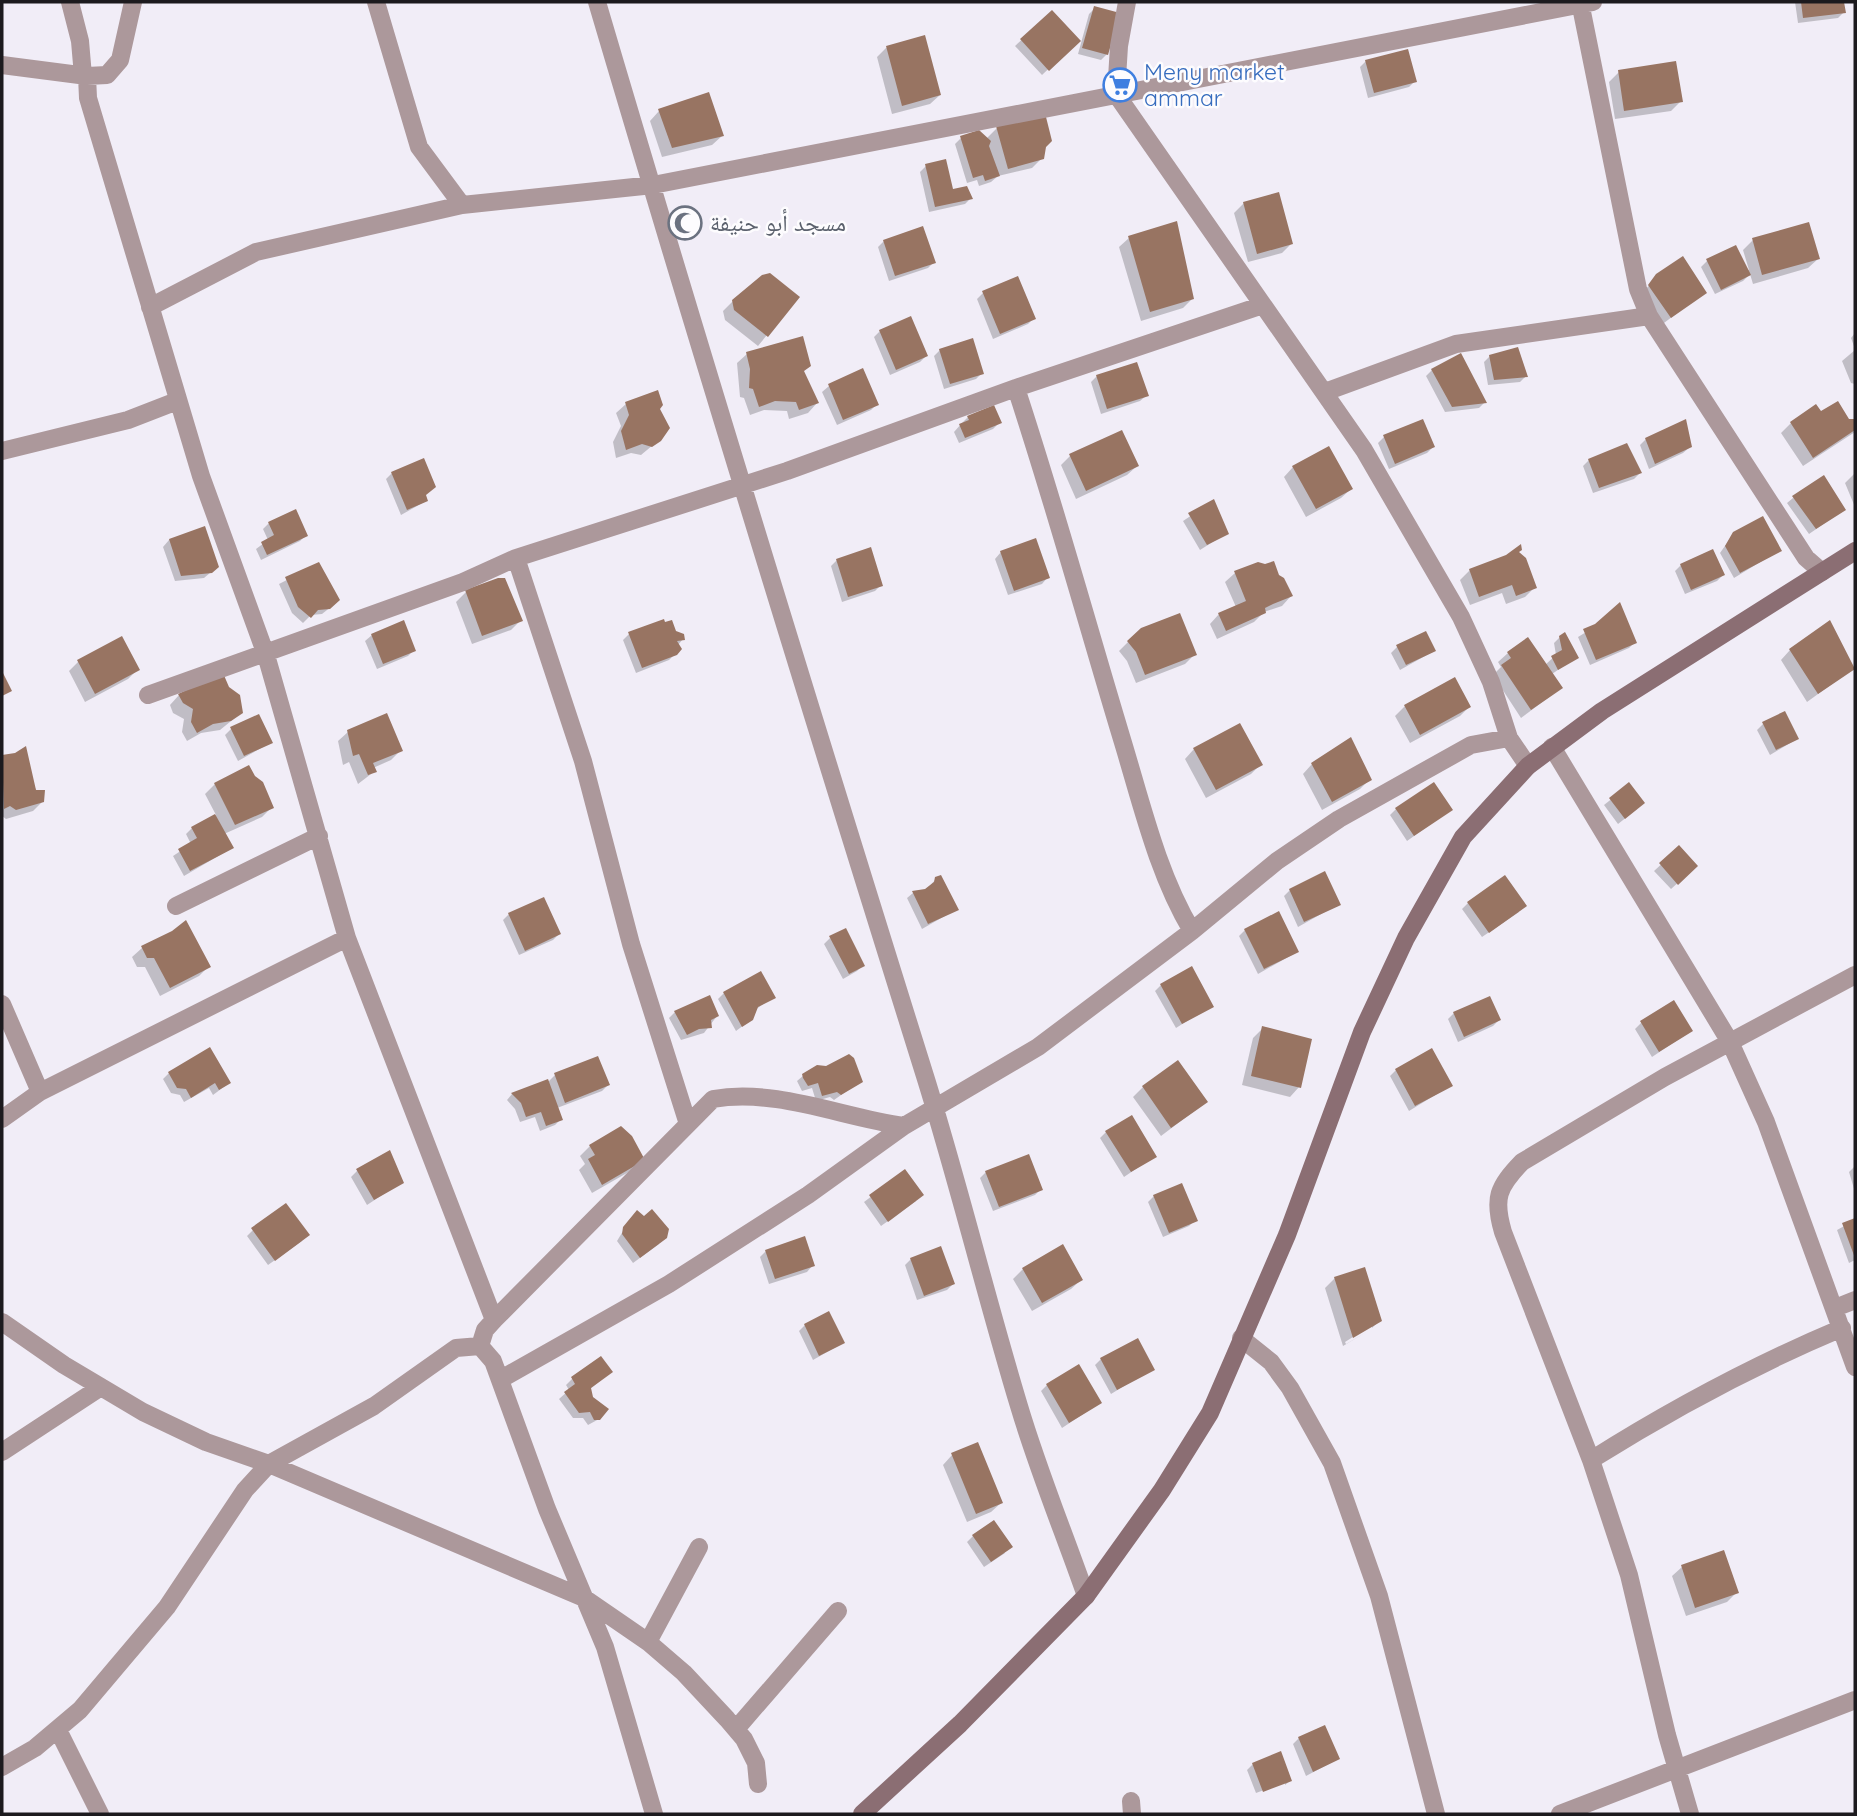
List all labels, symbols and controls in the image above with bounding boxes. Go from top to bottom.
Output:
place label: Meny market ammar [1144,57,1285,112]
supermarket icon: Meny market ammar [1101,66,1139,104]
mosque icon: مسجد أبو حنيفة [666,204,704,242]
place label: مسجد أبو حنيفة [710,208,846,237]

